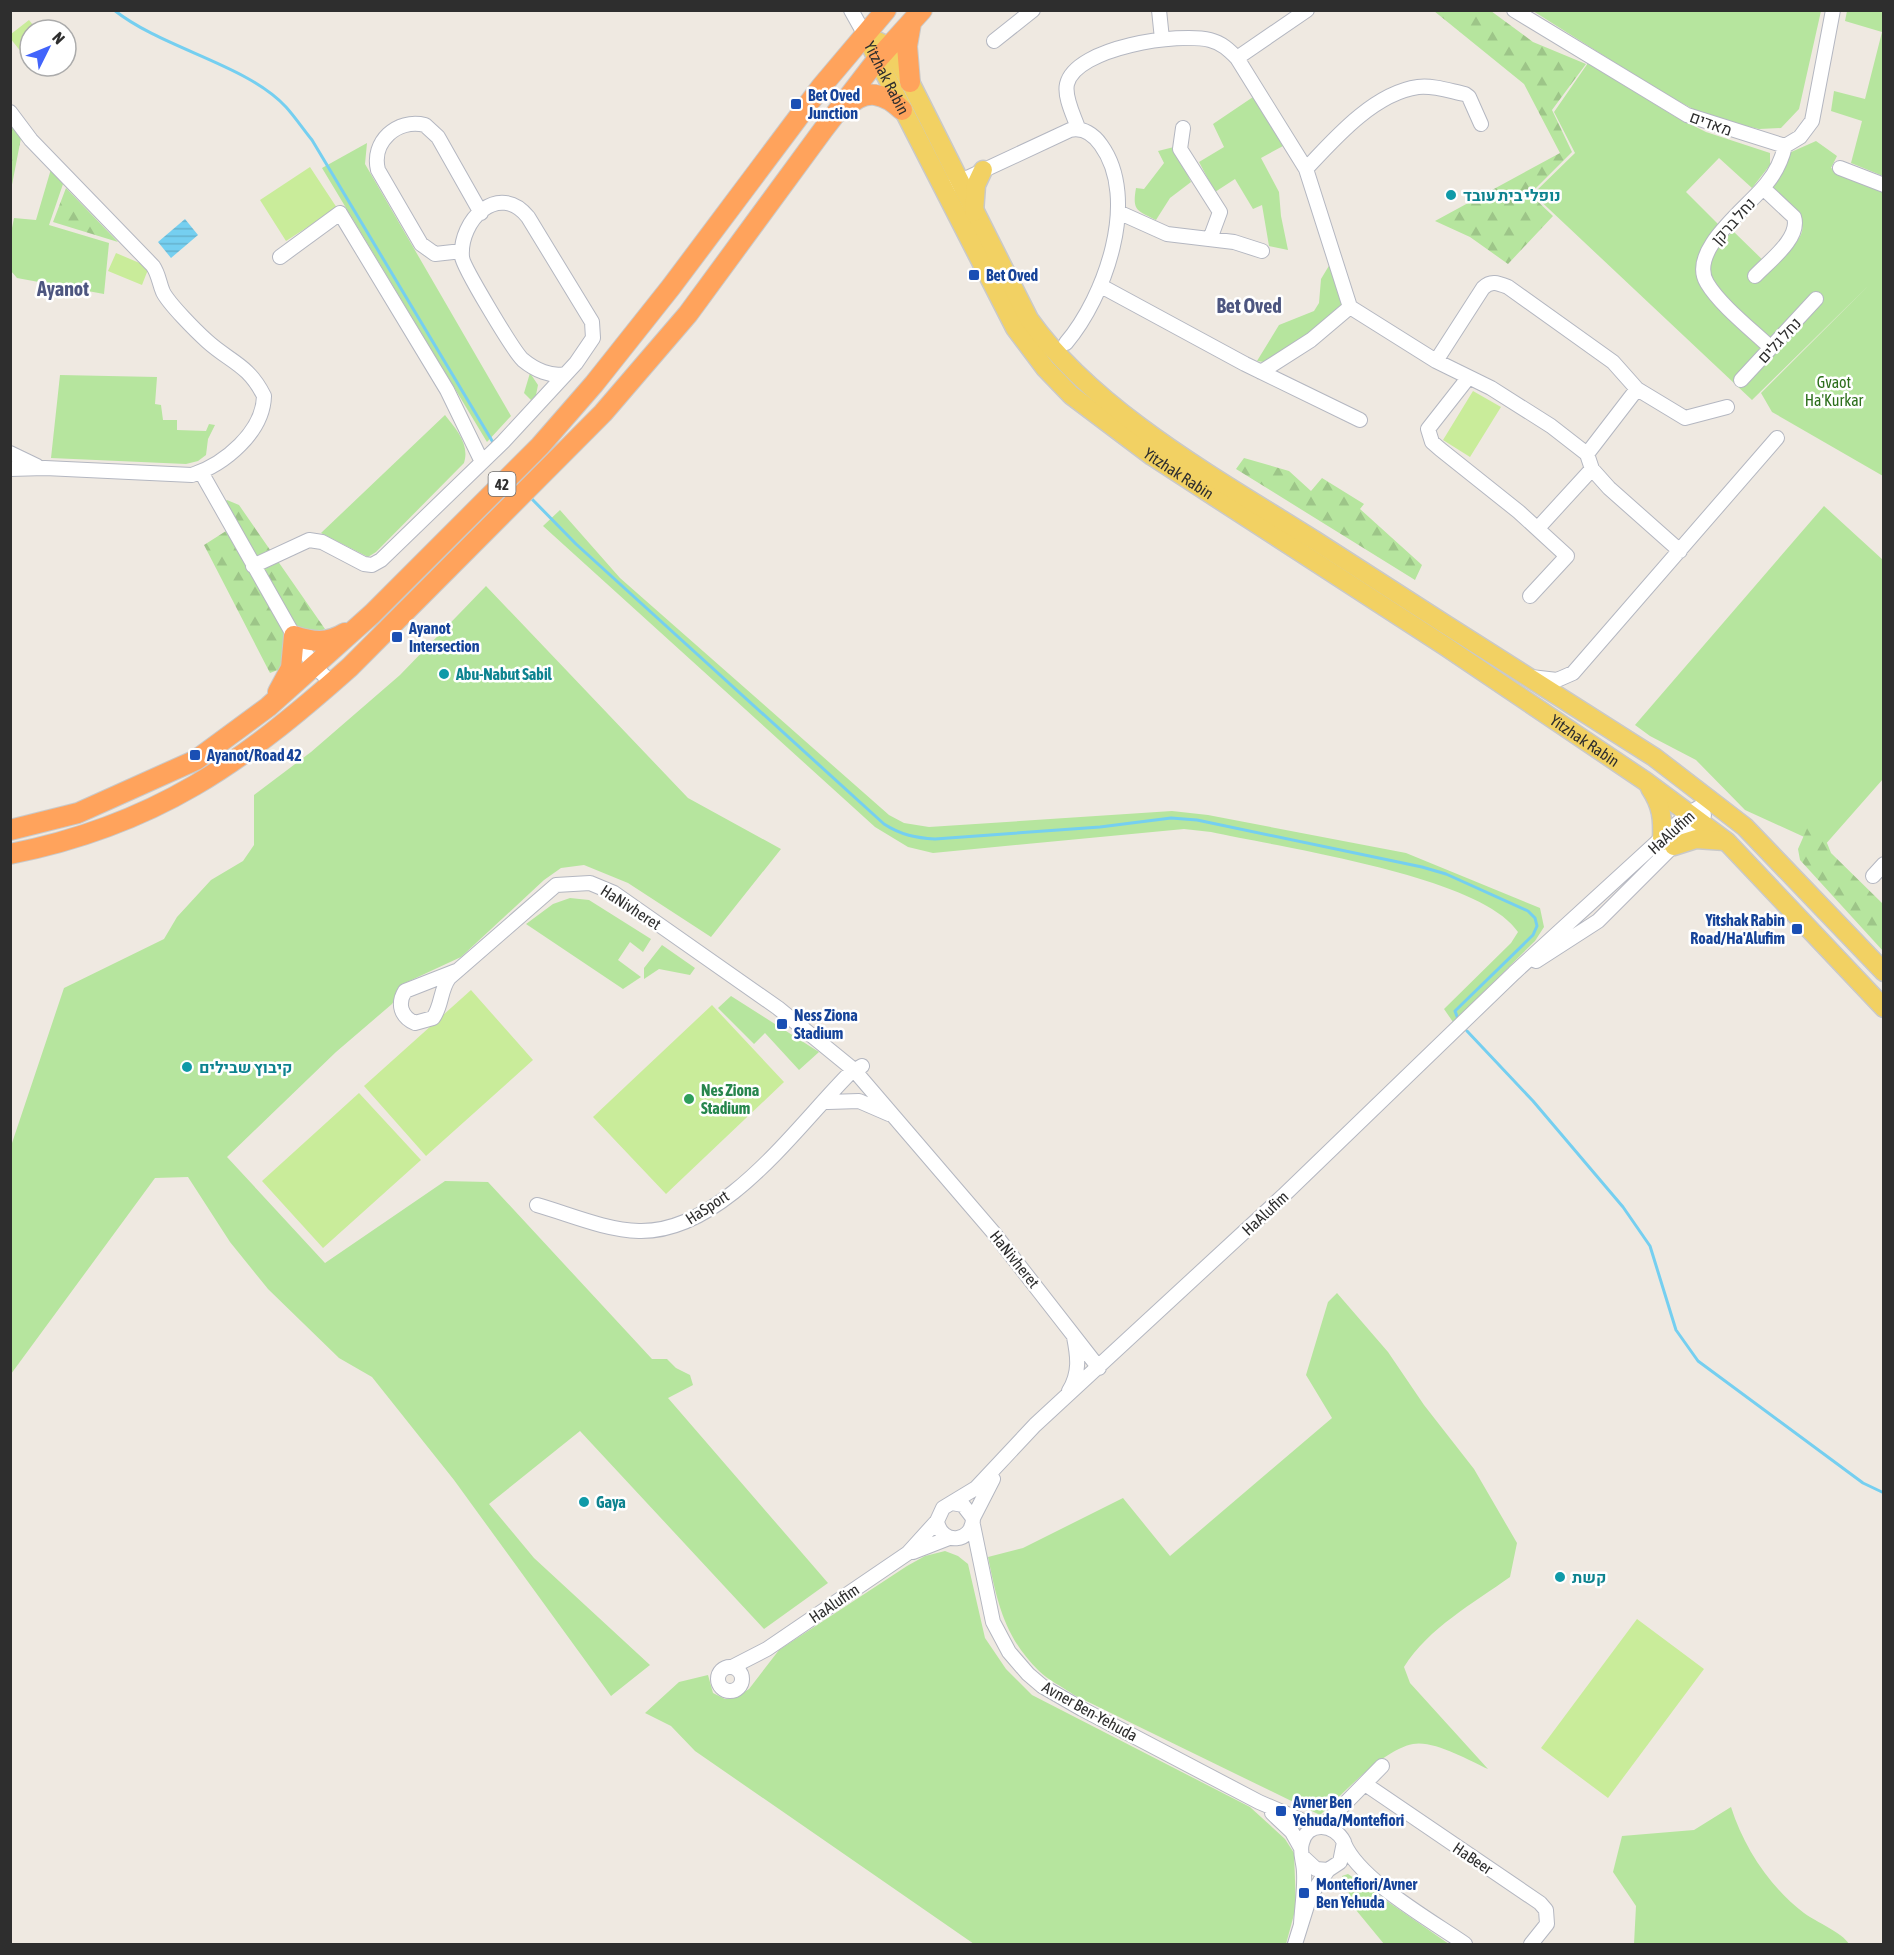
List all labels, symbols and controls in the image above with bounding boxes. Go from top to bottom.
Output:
north arrow [18,18,78,78]
text: N [49,28,69,47]
street label: Yitzhak Rabin [861,38,913,117]
place label: Bet Oved Junction [807,86,861,122]
marker: Bet Oved Junction [789,97,803,111]
street label: מאדים [1687,107,1735,139]
place label: נופלי בית עובד [1463,186,1561,204]
marker: נופלי בית עובד [1444,188,1458,202]
street label: נחל ברקן [1707,194,1759,248]
place label: Bet Oved [986,266,1039,284]
marker: Bet Oved [967,268,981,282]
district label: Ayanot [36,277,89,300]
district label: Bet Oved [1216,294,1282,317]
street label: נחל גלים [1754,314,1804,366]
park label: Gvaot Ha'Kurkar [1805,373,1864,409]
street label: Yitzhak Rabin [1140,444,1217,503]
road number: 42 [488,472,516,496]
place label: Ayanot Intersection [408,619,480,655]
marker: Ayanot Intersection [390,630,404,644]
place label: Abu-Nabut Sabil [455,665,553,683]
marker: Abu-Nabut Sabil [437,667,451,681]
street label: Yitzhak Rabin [1547,711,1623,770]
place label: Ayanot/Road 42 [206,746,302,764]
marker: Ayanot/Road 42 [188,748,202,762]
street label: HaAlufim [1644,807,1698,857]
street label: HaNivheret [598,881,665,933]
place label: Yitshak Rabin Road/Ha'Alufim [1690,911,1785,947]
marker: Yitshak Rabin Road/Ha'Alufim [1790,922,1804,936]
place label: Ness Ziona Stadium [794,1006,858,1042]
marker: Ness Ziona Stadium [775,1017,789,1031]
place label: קיבוץ שבילים [199,1058,292,1076]
marker: קיבוץ שבילים [180,1060,194,1074]
place label: Nes Ziona Stadium [701,1081,759,1117]
marker: Nes Ziona Stadium [682,1092,696,1106]
street label: HaSport [682,1186,733,1228]
street label: HaAlufim [1238,1187,1292,1239]
street label: HaNivheret [987,1227,1044,1291]
place label: Gaya [596,1493,626,1511]
marker: Gaya [577,1495,591,1509]
place label: קשת [1572,1568,1606,1586]
marker: קשת [1553,1570,1567,1584]
street label: HaAlufim [806,1580,862,1626]
street label: Avner Ben-Yehuda [1039,1677,1141,1745]
place label: Avner Ben Yehuda/Montefiori [1292,1793,1404,1829]
marker: Avner Ben Yehuda/Montefiori [1274,1804,1288,1818]
street label: HaBeer [1450,1838,1496,1878]
place label: Montefiori/Avner Ben Yehuda [1316,1875,1418,1911]
marker: Montefiori/Avner Ben Yehuda [1297,1886,1311,1900]

